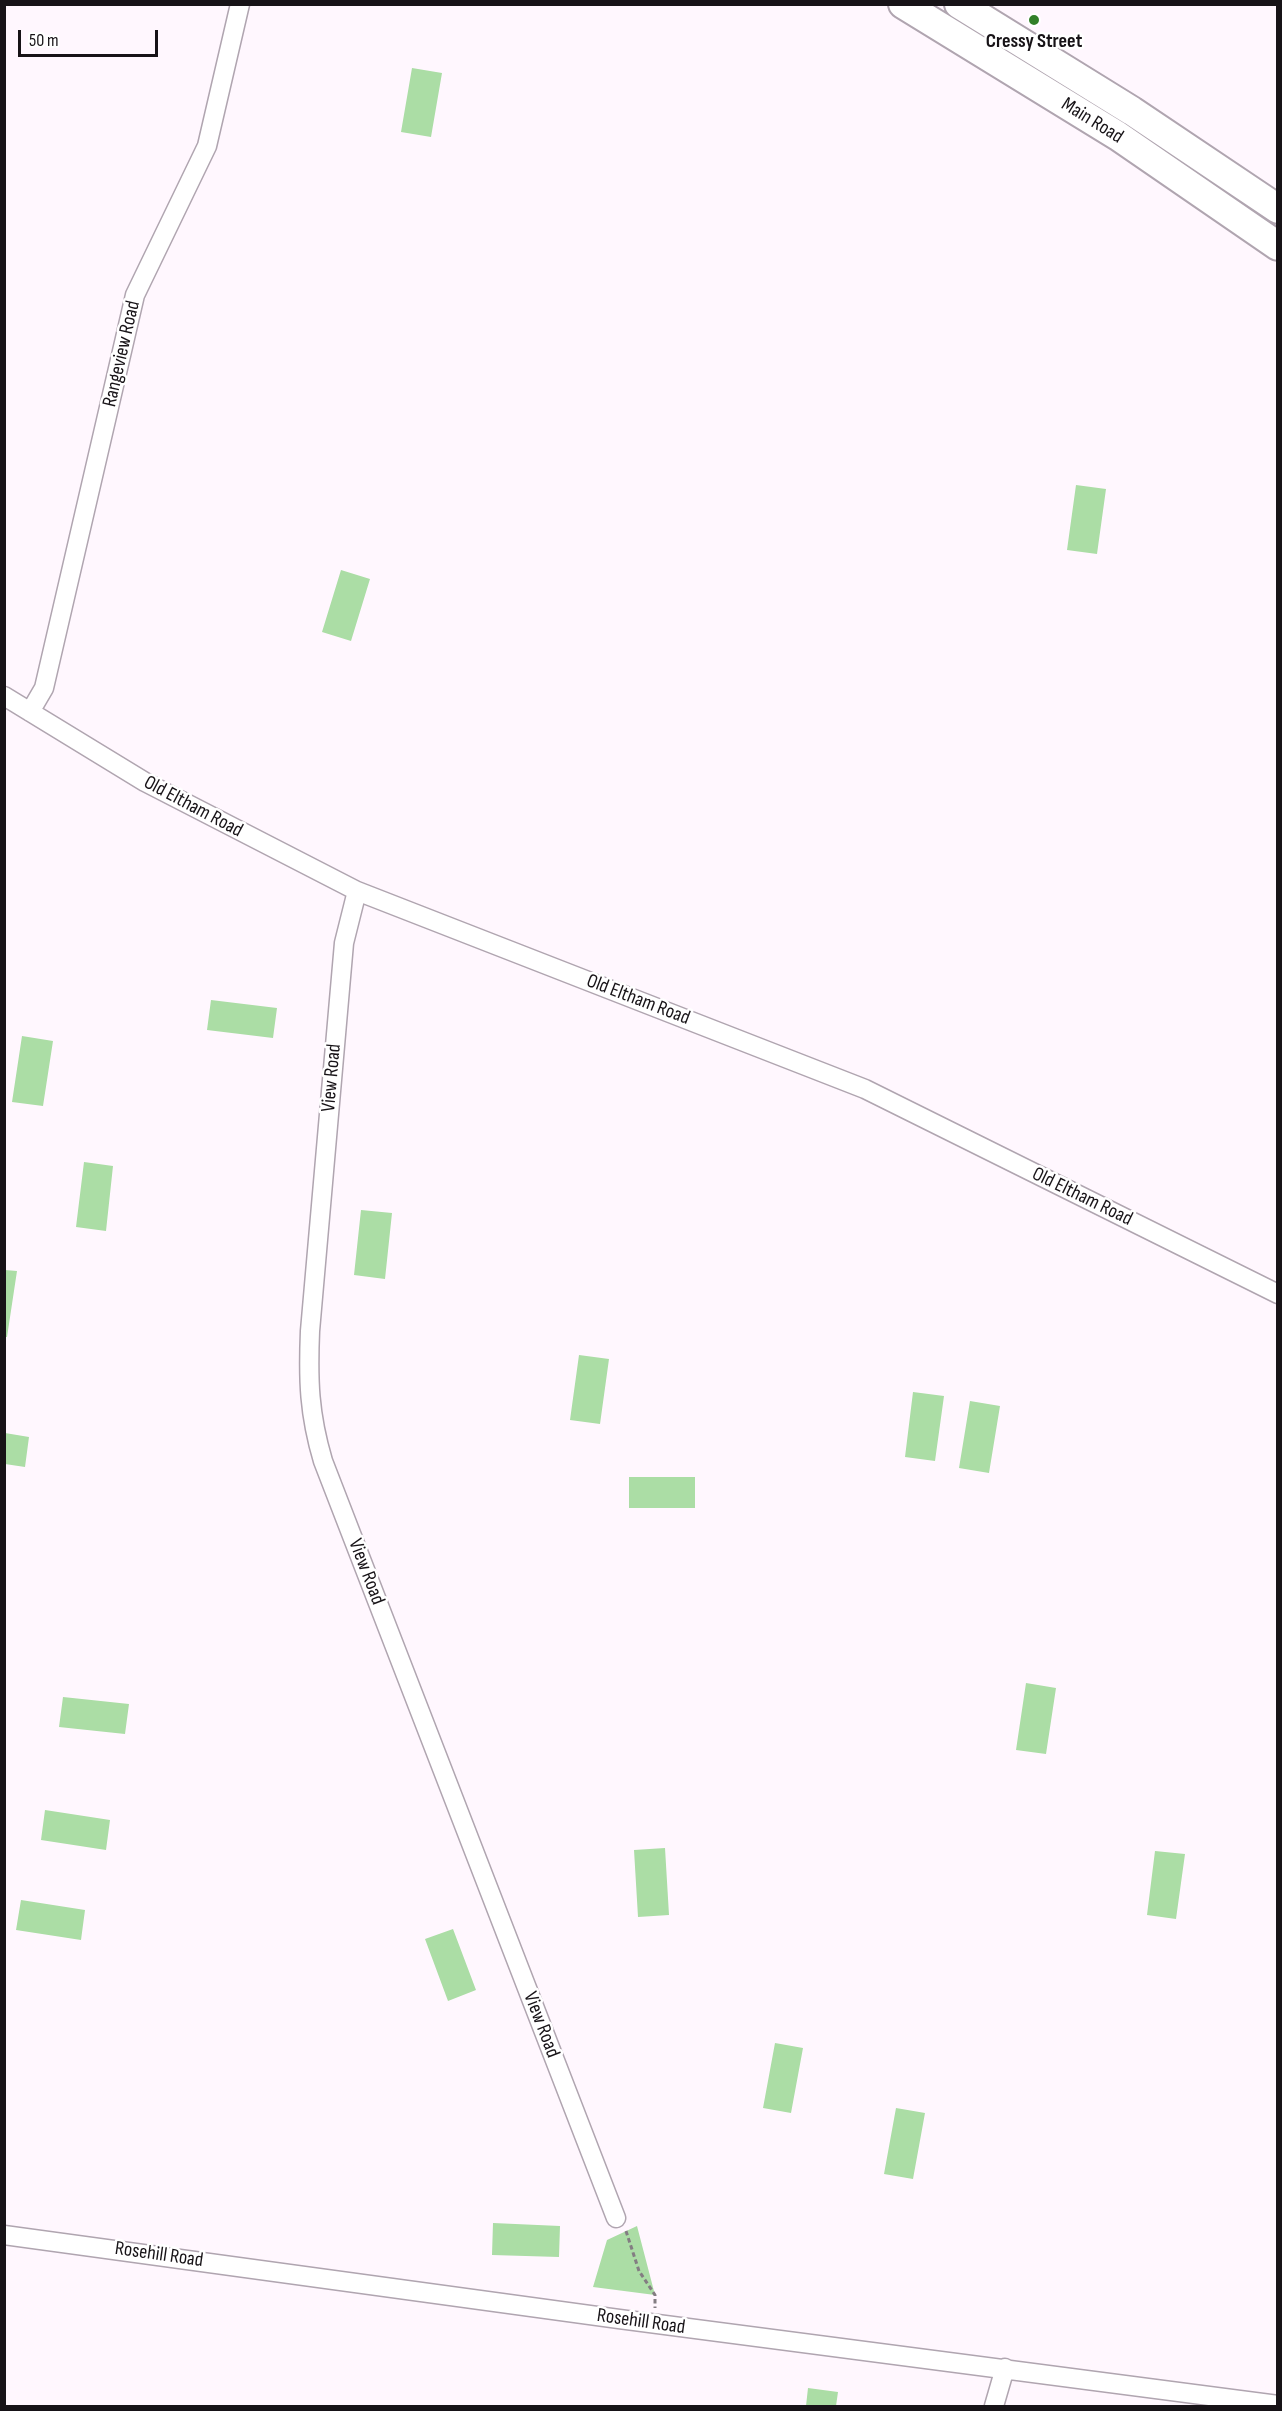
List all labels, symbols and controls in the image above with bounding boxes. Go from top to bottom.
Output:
marker: Cressy Street [1027,13,1041,27]
scale bar [21,18,160,56]
text: 50 m [29,30,59,51]
place label: Cressy Street [986,30,1082,54]
street label: Main Road [1057,93,1127,149]
street label: Rangeview Road [98,299,146,409]
street label: Old Eltham Road [139,771,247,843]
street label: Old Eltham Road [583,969,693,1031]
street label: View Road [317,1043,347,1113]
street label: Old Eltham Road [1028,1162,1136,1232]
street label: View Road [343,1536,389,1608]
street label: View Road [518,1989,564,2061]
street label: Rosehill Road [113,2237,205,2273]
street label: Rosehill Road [595,2304,687,2340]

